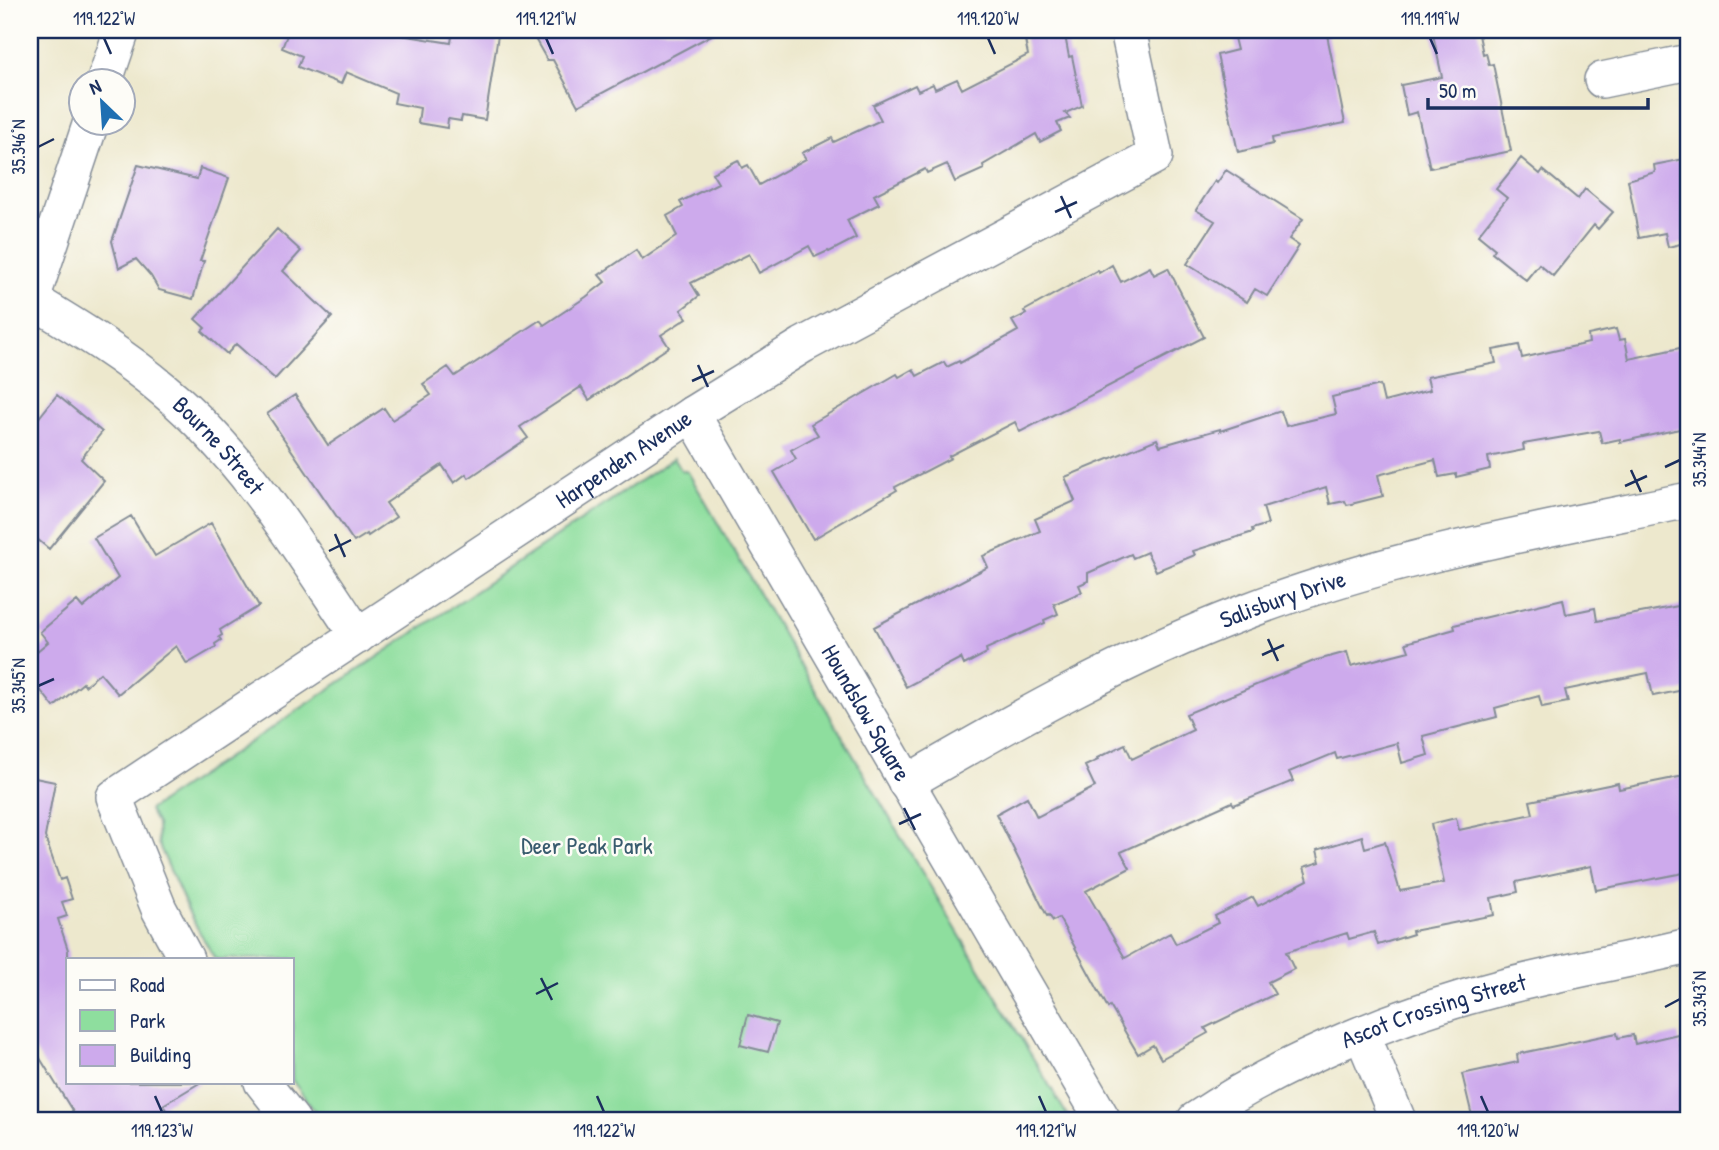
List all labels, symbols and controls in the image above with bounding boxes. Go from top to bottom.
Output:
text: 119.122°W [73,6,135,31]
text: 119.121°W [516,6,576,31]
text: 119.120°W [957,6,1019,31]
text: 119.119°W [1401,6,1459,31]
north arrow [66,66,136,136]
scale bar [1428,66,1649,110]
text: N [85,73,105,101]
text: 50 m [1439,76,1476,105]
text: 35.346°N [6,119,31,175]
street label: Bourne Street [167,388,273,501]
street label: Harpenden Avenue [549,402,698,515]
text: 35.344°N [1687,433,1712,487]
street label: Salisbury Drive [1215,562,1350,635]
street label: Houndslow Square [815,638,919,787]
text: 35.345°N [6,658,31,714]
park label: Deer Peak Park [521,829,653,861]
legend [66,958,294,1084]
street label: Ascot Crossing Street [1336,965,1530,1055]
text: Road [130,970,164,999]
text: 35.343°N [1687,971,1712,1027]
text: Park [130,1006,165,1035]
text: Building [130,1040,191,1069]
text: 119.123°W [131,1118,193,1143]
text: 119.122°W [573,1118,635,1143]
text: 119.121°W [1016,1118,1076,1143]
text: 119.120°W [1457,1118,1519,1143]

